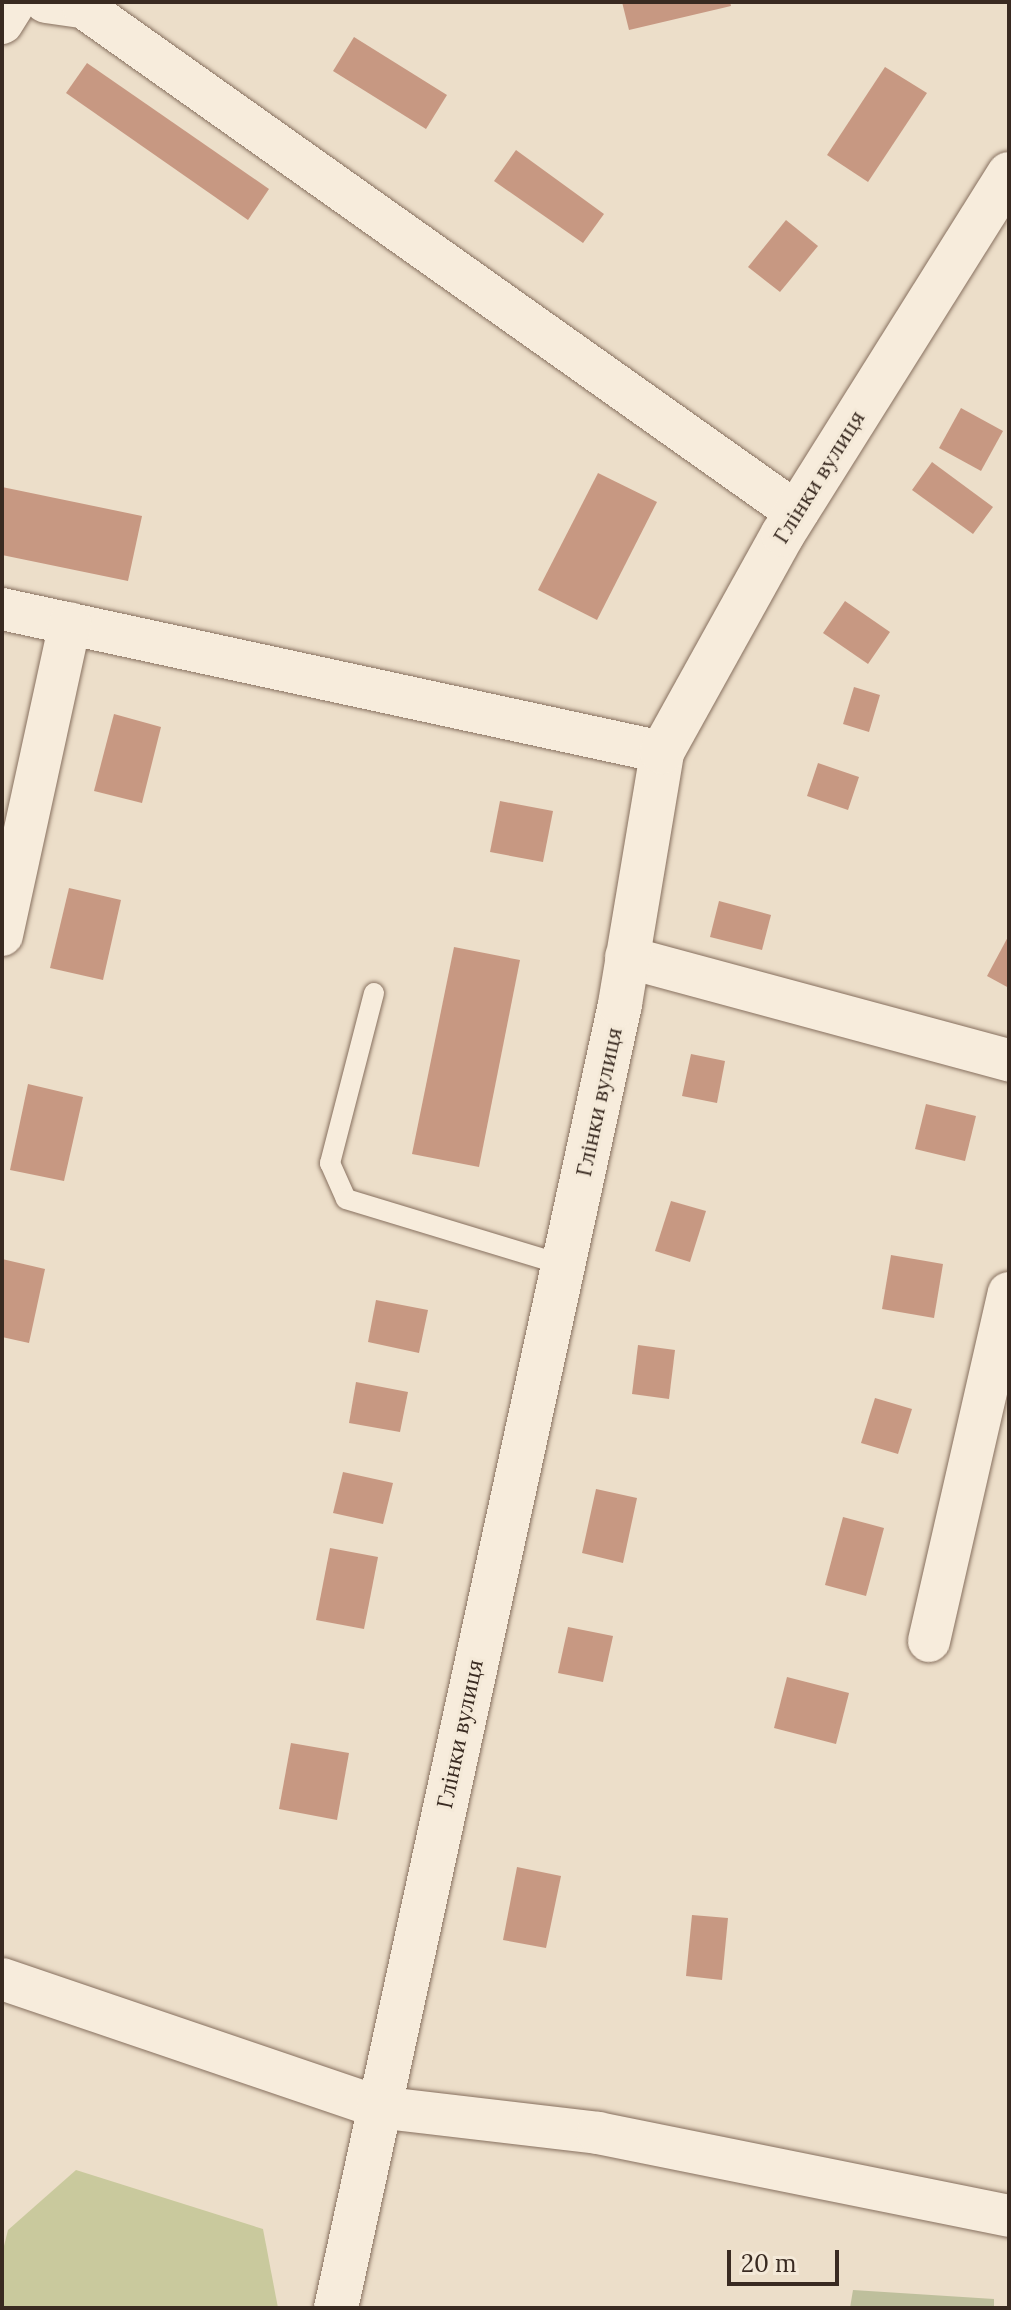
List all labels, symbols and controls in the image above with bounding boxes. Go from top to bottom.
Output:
street label: Глінки вулиця [768,406,870,548]
street label: Глінки вулиця [570,1025,628,1179]
street label: Глінки вулиця [431,1657,489,1811]
scale bar [731,2234,843,2284]
text: 20 m [741,2248,797,2279]

